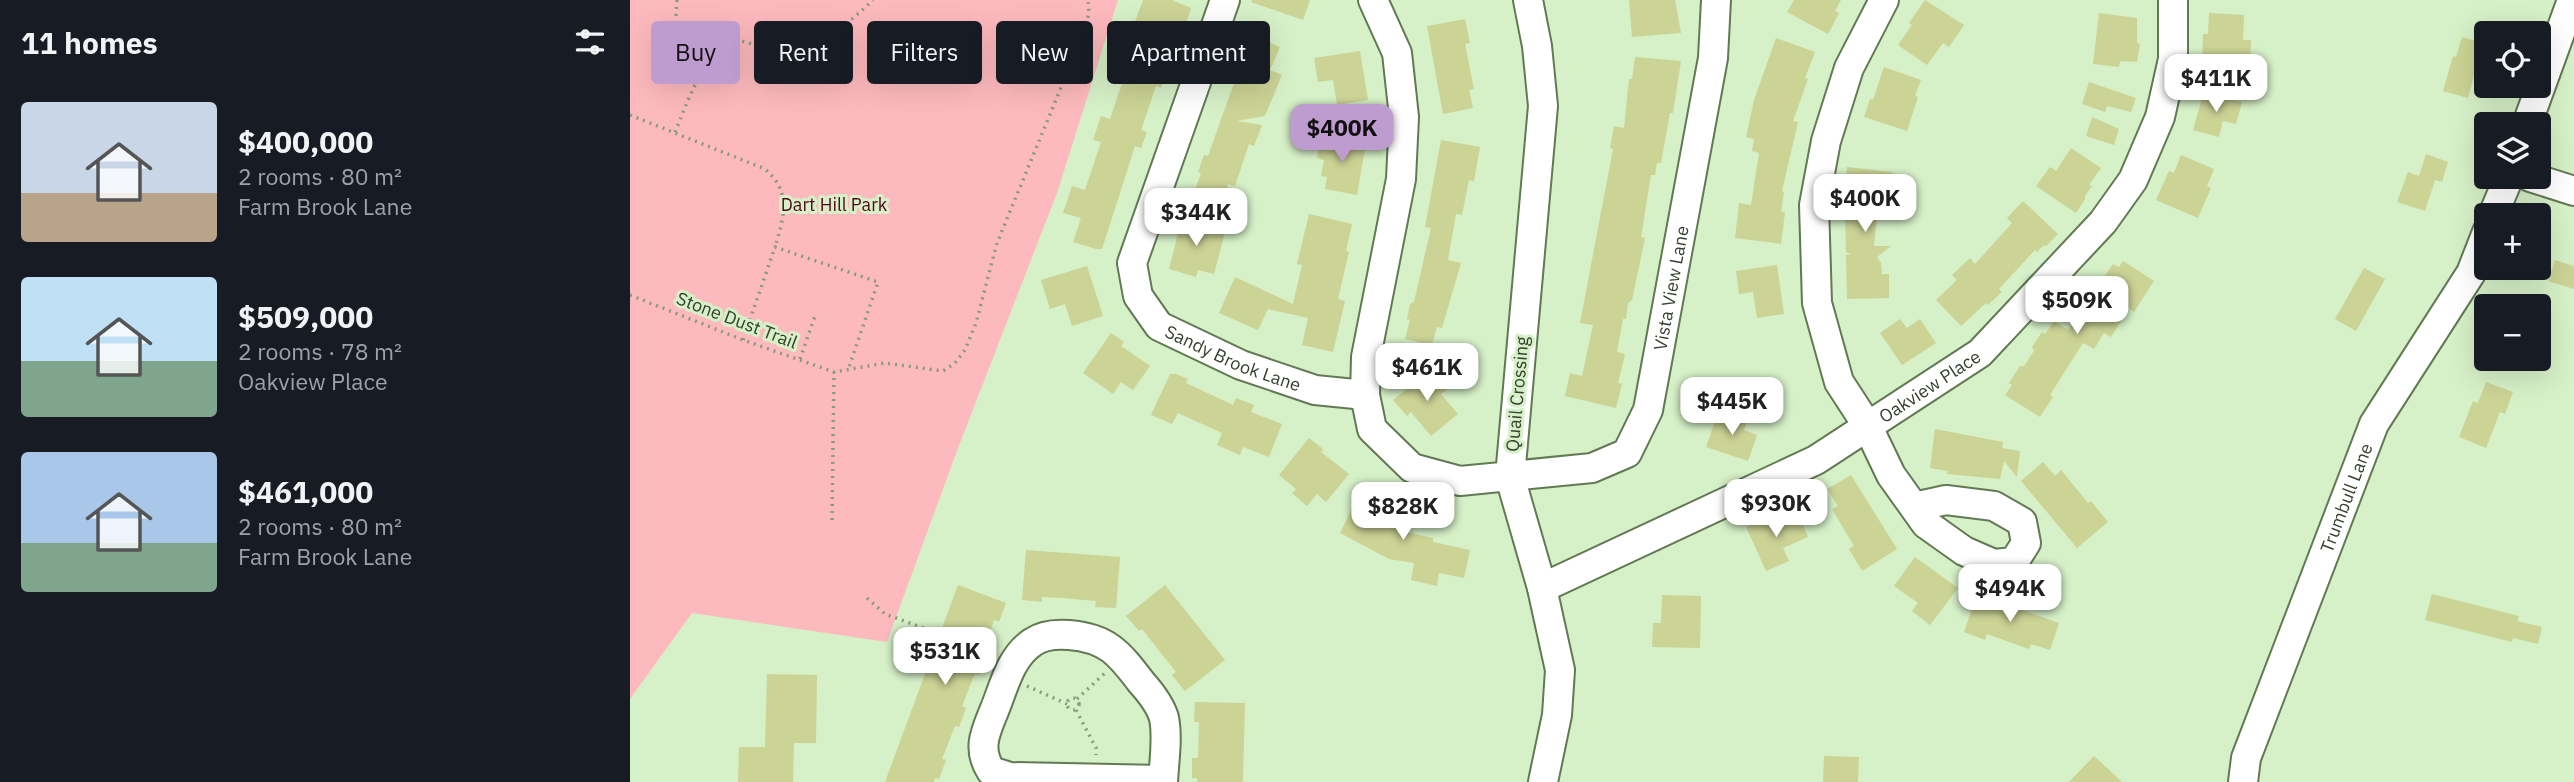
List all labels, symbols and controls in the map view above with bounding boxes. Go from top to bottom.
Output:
chip: Buy [651,21,740,84]
chip: Rent [754,21,853,84]
chip: Filters [867,21,982,84]
chip: New [996,21,1093,84]
chip: Apartment [1107,21,1270,84]
map controls [2474,21,2551,371]
button: locate [2474,21,2551,98]
text: 11 homes [21,23,158,62]
icon: filters [571,23,609,61]
pin: $411K [2167,54,2265,114]
text: $411K [2180,62,2252,92]
pin: $400K [1293,104,1391,164]
text: $400K [1306,112,1378,142]
button: layers [2474,112,2551,189]
text: $400,000 [238,122,373,161]
icon: home [77,130,161,214]
text: 2 rooms · 80 m² [238,161,402,191]
pin: $400K [1816,174,1914,234]
text: $400K [1829,182,1901,212]
pin: $344K [1147,188,1245,248]
text: Farm Brook Lane [238,191,412,221]
park label: Dart Hill Park [781,193,888,216]
text: $344K [1160,196,1232,226]
button: + [2474,203,2551,280]
street label: Vista View Lane [1648,224,1693,352]
pin: $509K [2028,276,2126,336]
text: $509K [2041,284,2113,314]
street label: Stone Dust Trail [673,286,801,354]
button: − [2474,294,2551,371]
text: $509,000 [238,297,373,336]
icon: home [77,305,161,389]
street label: Sandy Brook Lane [1162,319,1304,396]
street label: Quail Crossing [1501,335,1534,453]
text: 2 rooms · 78 m² [238,336,402,366]
pin: $461K [1378,344,1476,403]
street label: Oakview Place [1874,344,1985,428]
text: $461K [1391,351,1463,381]
text: Oakview Place [238,366,388,396]
pin: $445K [1683,378,1781,437]
text: $445K [1696,385,1768,415]
street label: Trumbull Lane [2314,440,2377,556]
text: $461,000 [238,472,373,511]
icon: home [77,480,161,564]
pin: $930K [1727,480,1825,539]
pin: $828K [1354,482,1452,542]
text: $930K [1740,487,1812,517]
text: $828K [1367,490,1439,520]
text: 2 rooms · 80 m² [238,511,402,541]
text: Farm Brook Lane [238,541,412,571]
pin: $494K [1961,564,2059,624]
text: $494K [1974,572,2046,602]
pin: $531K [896,628,994,687]
text: $531K [909,635,981,665]

